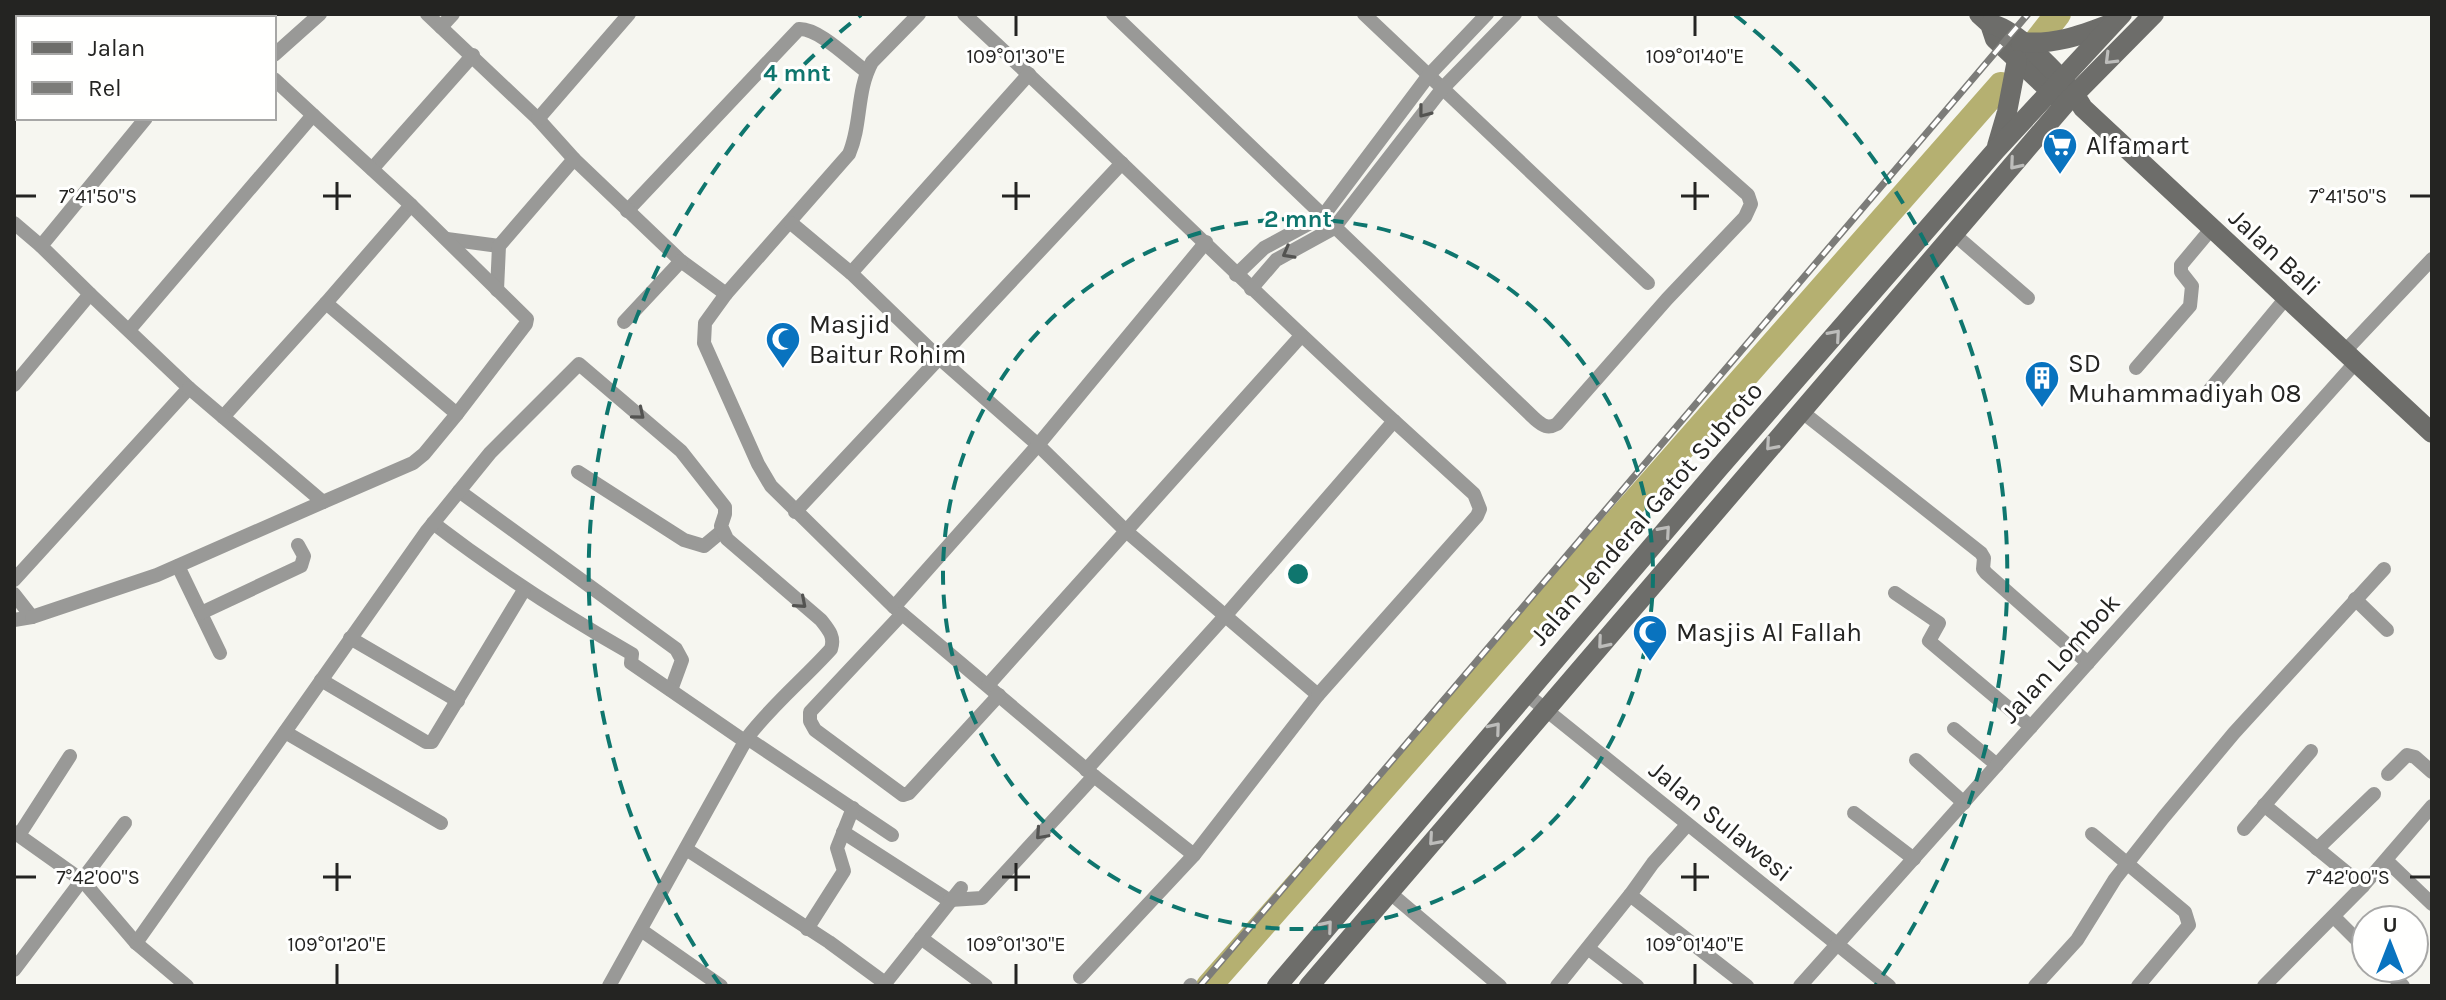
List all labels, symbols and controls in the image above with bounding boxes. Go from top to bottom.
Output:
legend [16,16,276,120]
text: Jalan [88,34,145,62]
text: 109°01'30"E [966,45,1066,68]
text: 109°01'40"E [1646,45,1744,68]
one-way arrow [2105,50,2119,64]
text: 4 mnt [763,59,831,87]
text: Rel [88,74,122,102]
one-way arrow [1420,103,1434,118]
supermarket icon: Alfamart [2041,126,2079,176]
place label: Alfamart [2086,130,2189,161]
one-way arrow [2010,154,2025,169]
text: 7°41'50"S [59,185,137,208]
text: 7°41'50"S [2309,185,2387,208]
street label: Jalan Bali [2222,202,2327,302]
text: 2 mnt [1264,205,1332,233]
one-way arrow [1282,244,1296,259]
place label: Masjid Baitur Rohim [809,309,966,370]
mosque icon: Masjid Baitur Rohim [764,320,802,370]
one-way arrow [1826,329,1840,344]
place label: SD Muhammadiyah 08 [2068,348,2302,409]
building icon: SD Muhammadiyah 08 [2023,359,2061,409]
street label: Jalan Jenderal Gatot Subroto [1523,375,1769,651]
one-way arrow [629,404,644,419]
one-way arrow [1766,435,1781,450]
one-way arrow [1655,525,1670,540]
centre of rings [1284,560,1312,588]
street label: Jalan Lombok [1994,587,2126,729]
one-way arrow [792,593,806,608]
mosque icon: Masjis Al Fallah [1631,613,1669,663]
place label: Masjis Al Fallah [1676,617,1862,648]
one-way arrow [1598,634,1613,648]
one-way arrow [1485,722,1500,737]
street label: Jalan Sulawesi [1643,754,1798,888]
one-way arrow [1037,824,1051,839]
one-way arrow [1429,831,1444,846]
text: 7°42'00"S [56,866,140,889]
text: 7°42'00"S [2306,866,2390,889]
north arrow [2350,904,2430,984]
text: U [2382,912,2398,938]
one-way arrow [1317,921,1332,936]
text: 109°01'20"E [288,933,386,956]
text: 109°01'30"E [966,933,1066,956]
text: 109°01'40"E [1646,933,1744,956]

